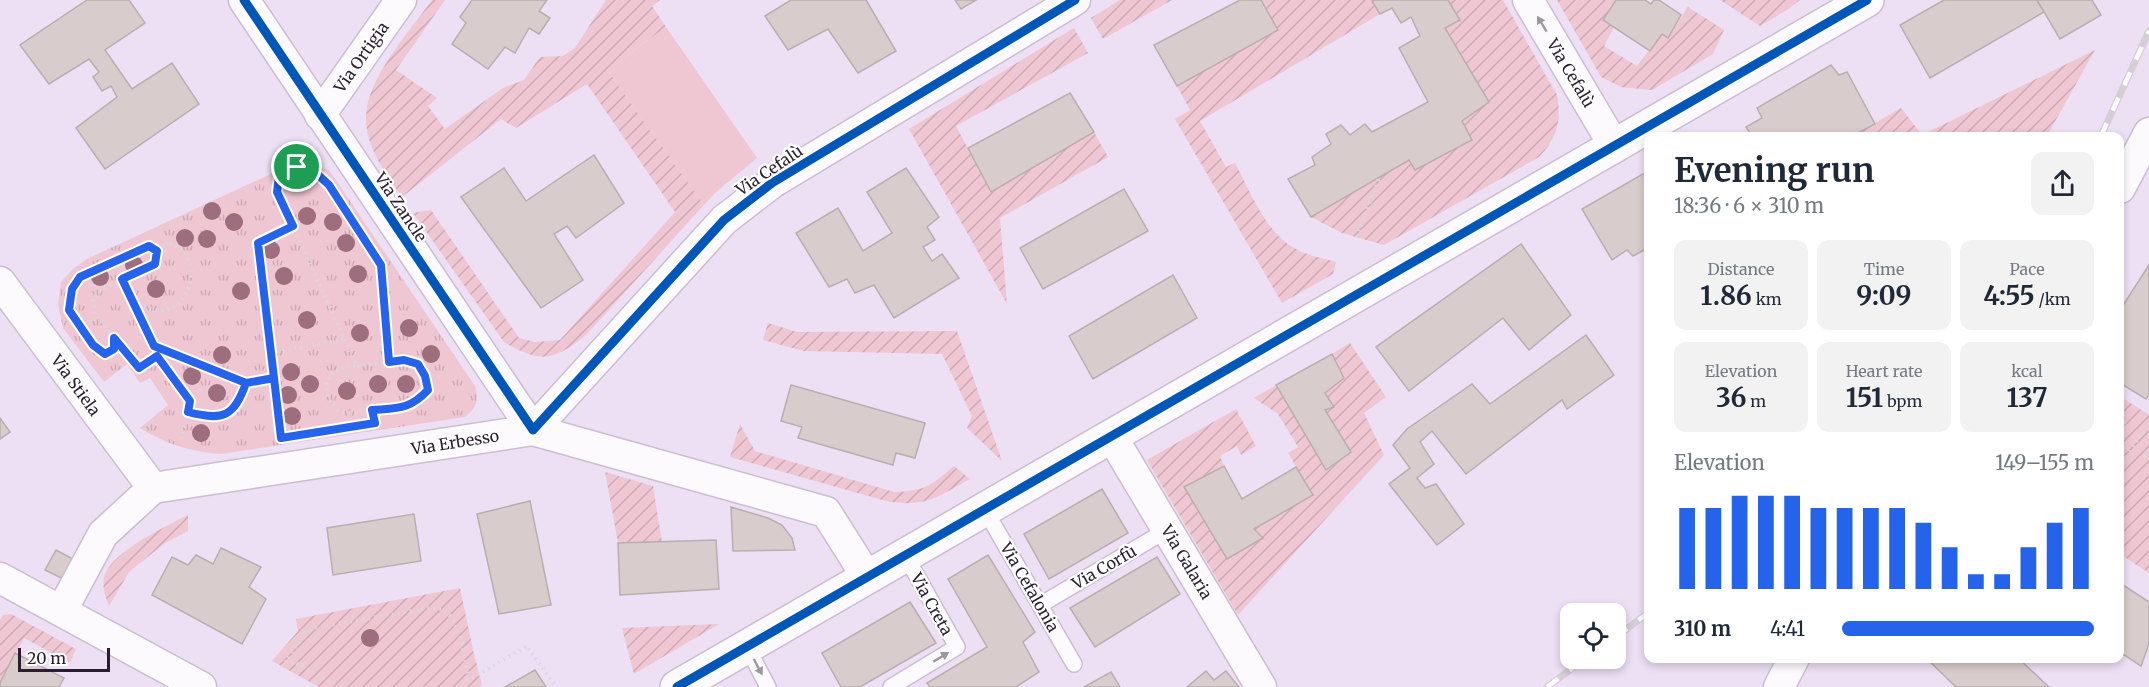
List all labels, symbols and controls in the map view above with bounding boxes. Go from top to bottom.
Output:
one-way arrow [1537,15,1547,32]
street label: Via Ortigia [329,17,393,97]
street label: Via Cefalù [1542,34,1599,111]
street label: Via Cefalù [731,140,806,200]
pin [271,141,322,192]
icon: arrive [280,150,313,183]
text: Evening run [1674,150,1874,191]
button: share [2031,152,2094,215]
street label: Via Zancle [370,168,431,245]
text: 18:36 · 6 × 310 m [1674,193,1824,218]
text: Distance [1708,259,1774,279]
text: Time [1864,259,1904,279]
text: Pace [2010,259,2045,279]
text: 1.86 [1700,279,1752,312]
text: 9:09 [1856,279,1912,312]
text: 4:55 [1983,279,2035,312]
text: km [1752,289,1782,309]
text: /km [2035,289,2071,309]
street label: Via Stiela [47,350,105,420]
text: Elevation [1705,361,1777,381]
text: Heart rate [1846,361,1922,381]
text: kcal [2011,361,2043,381]
text: 36 [1716,381,1746,414]
text: 151 [1846,381,1883,414]
text: 137 [2007,381,2048,414]
text: m [1746,391,1766,411]
text: bpm [1883,391,1922,411]
street label: Via Erbesso [409,425,500,459]
text: Elevation [1674,450,1765,475]
text: 149–155 m [1995,450,2094,475]
street label: Via Galaria [1157,520,1217,603]
street label: Via Cefalonia [996,538,1064,636]
street label: Via Corfù [1067,541,1140,594]
street label: Via Creta [906,568,958,639]
map controls [1560,603,1626,669]
button: locate [1560,603,1626,669]
text: 310 m [1674,616,1731,641]
text: 4:41 [1770,616,1805,641]
scale bar [18,645,110,672]
text: 20 m [27,648,66,668]
one-way arrow [933,652,950,662]
one-way arrow [753,658,763,675]

